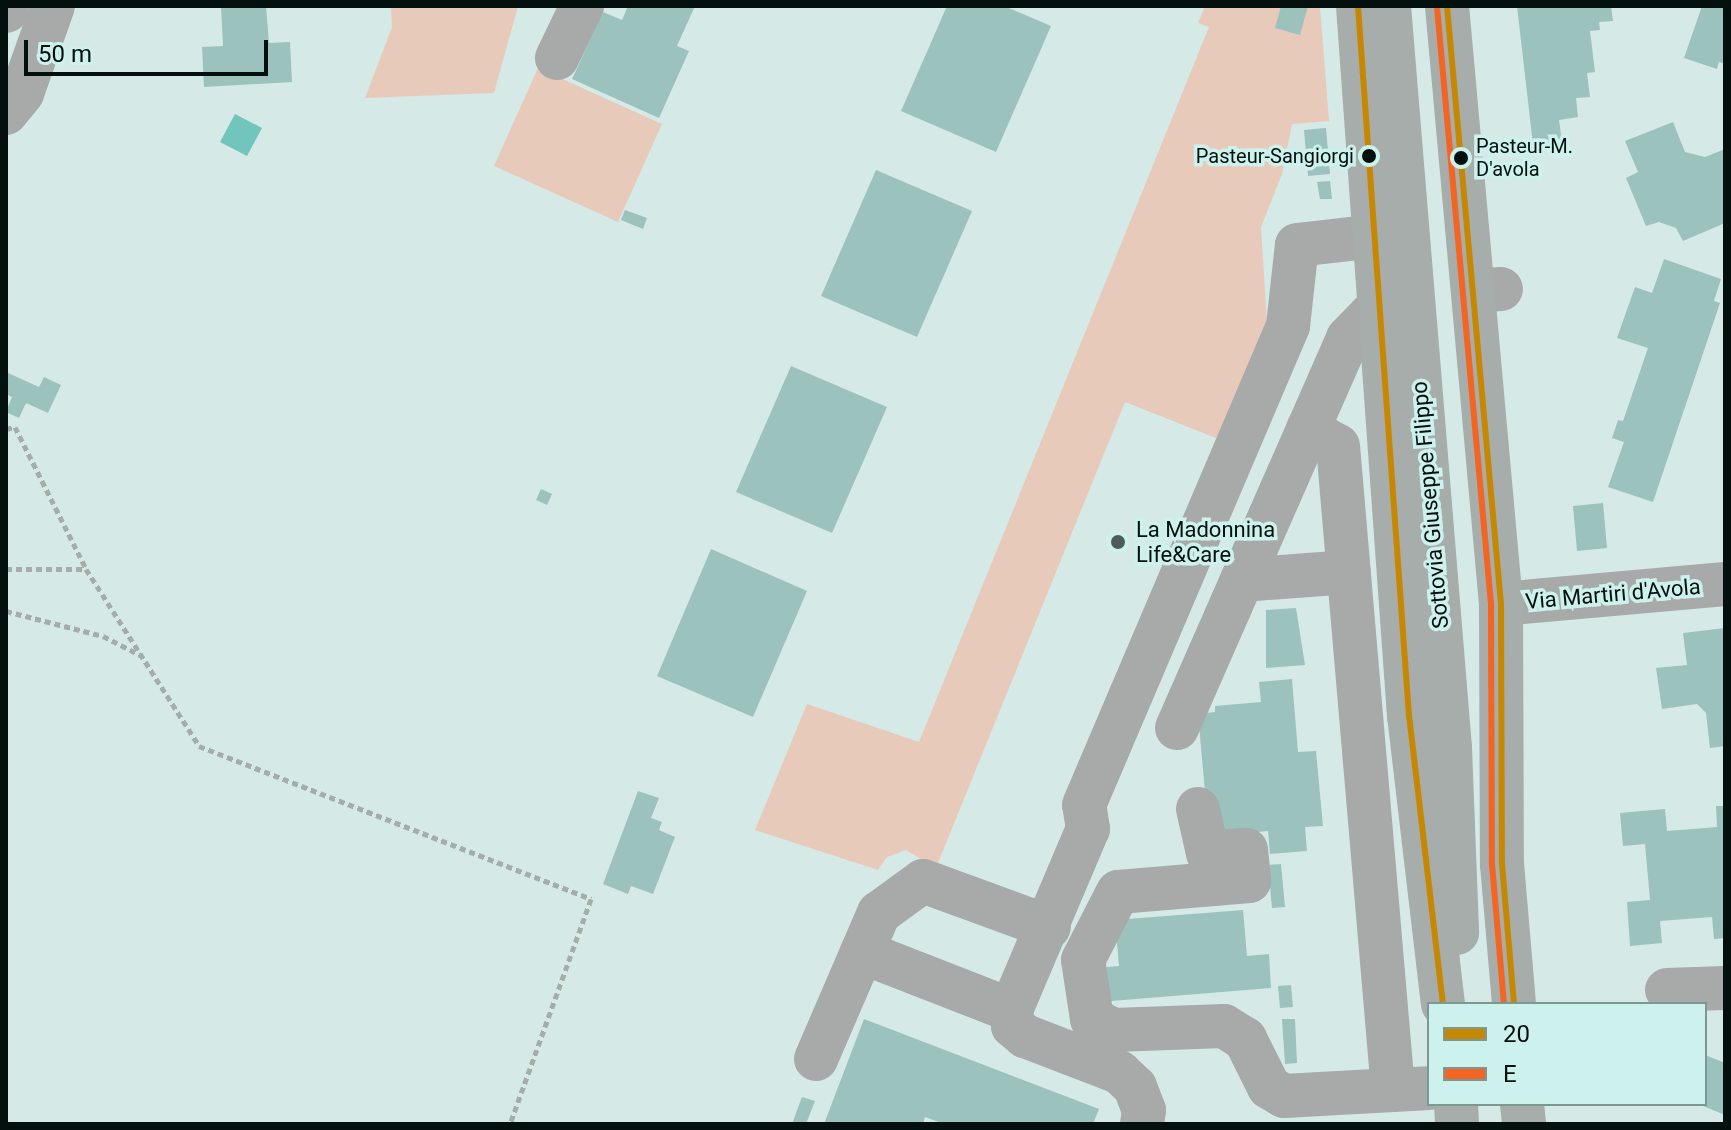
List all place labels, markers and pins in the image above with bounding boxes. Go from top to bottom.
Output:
place label: Pasteur-M. D'avola [1476,134,1573,181]
place label: Pasteur-Sangiorgi [1196,144,1354,168]
marker: Pasteur-Sangiorgi [1361,148,1377,164]
marker: Pasteur-M. D'avola [1453,150,1469,166]
place label: La Madonnina Life&Care [1136,516,1275,568]
marker: La Madonnina Life&Care [1107,531,1129,553]

